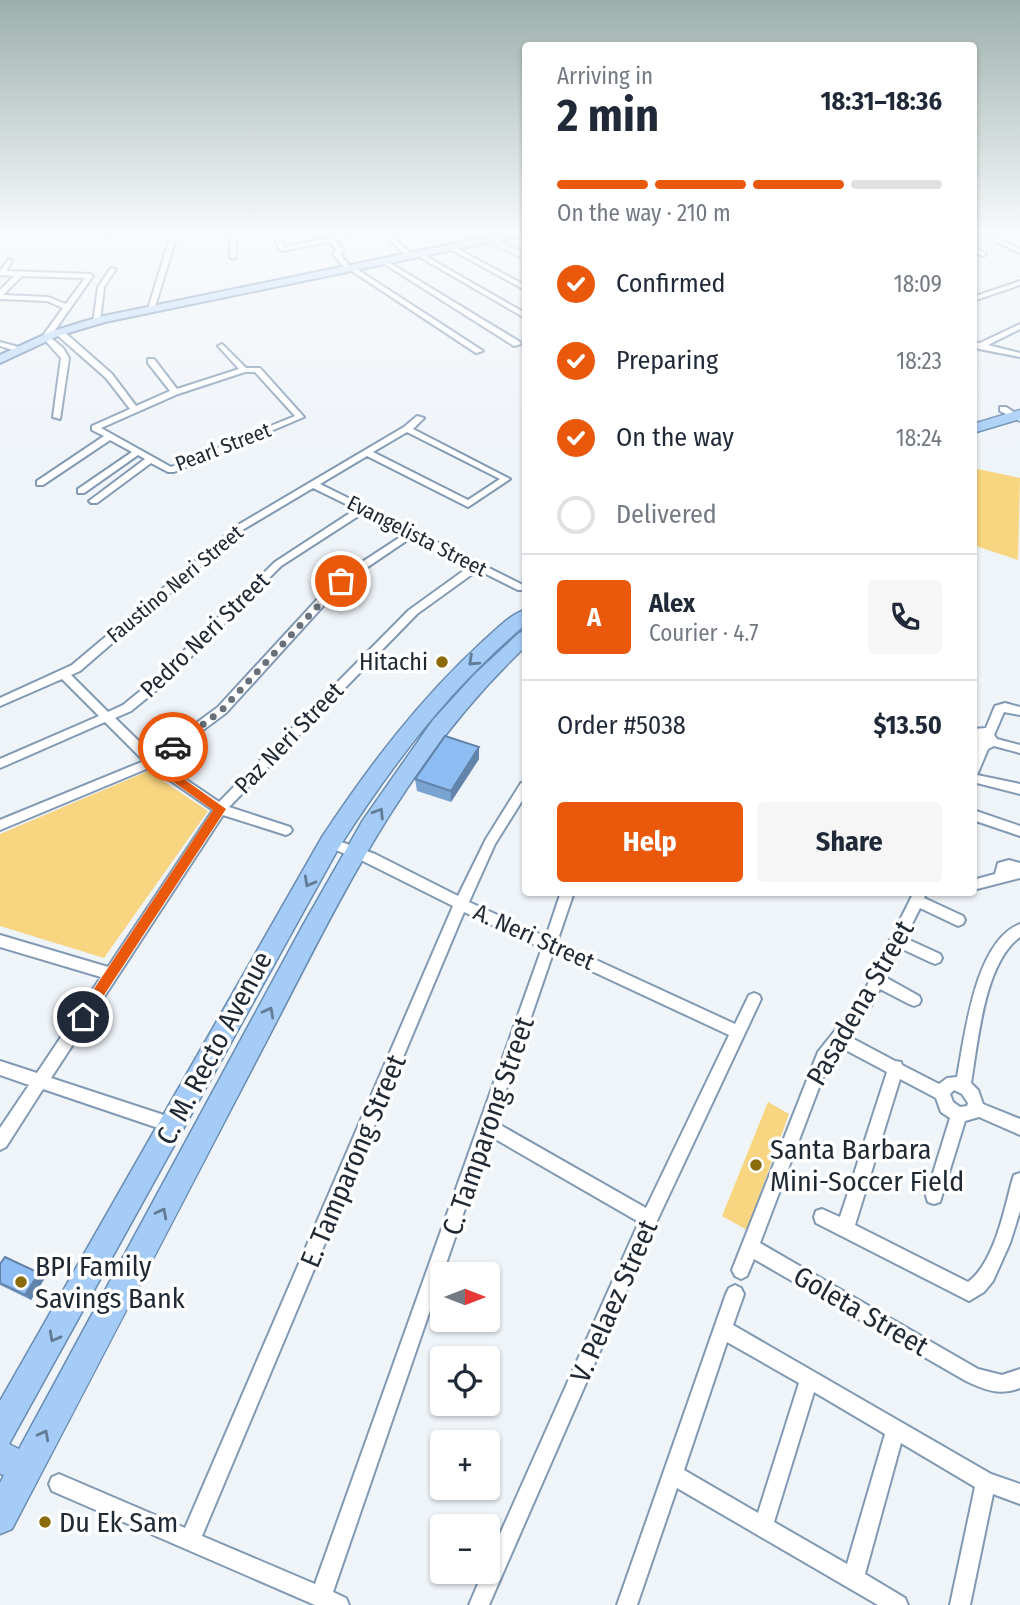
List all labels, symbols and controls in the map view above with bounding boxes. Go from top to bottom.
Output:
text: Arriving in [557,62,653,90]
text: 18:31–18:36 [821,86,942,117]
text: 2 min [557,88,659,143]
text: On the way · 210 m [557,199,731,227]
icon: check [557,265,595,303]
text: Confirmed [616,268,726,299]
text: 18:09 [894,270,942,298]
icon: check [557,342,595,380]
text: Preparing [616,345,718,376]
text: 18:23 [896,347,942,375]
street label: Pearl Street [172,417,275,477]
icon: check [557,419,595,457]
text: On the way [616,422,734,453]
text: 18:24 [896,424,942,452]
street label: Evangelista Street [343,490,491,582]
text: Delivered [616,499,717,530]
street label: Faustino Neri Street [102,519,248,649]
pin [311,551,371,611]
icon: bag [322,562,360,600]
street label: Pedro Neri Street [135,566,275,703]
button: phone [868,580,942,654]
text: Alex [649,588,695,619]
text: A [587,602,601,633]
text: Courier · 4.7 [649,619,759,647]
place label: Hitachi [359,648,428,676]
one-way arrow [469,653,482,665]
marker: Hitachi [434,654,450,670]
street label: Paz Neri Street [229,676,349,799]
text: Order #5038 [557,710,686,741]
text: $13.50 [874,710,942,741]
courier [138,712,208,782]
icon: car [154,728,192,766]
button: Help [557,802,743,882]
button: Share [757,802,942,882]
one-way arrow [371,808,384,821]
one-way arrow [304,874,317,887]
street label: A. Neri Street [469,898,599,976]
street label: Pasadena Street [799,914,921,1091]
street label: C. M. Recto Avenue [149,946,279,1150]
pin [53,987,113,1047]
icon: home [64,998,102,1036]
one-way arrow [261,1007,274,1019]
street label: C. Tamparong Street [435,1012,541,1240]
street label: E. Tamparong Street [293,1049,413,1272]
place label: Santa Barbara Mini-Soccer Field [770,1133,964,1198]
marker: Santa Barbara Mini-Soccer Field [748,1157,764,1173]
one-way arrow [154,1208,167,1220]
street label: V. Pelaez Street [564,1214,665,1387]
place label: BPI Family Savings Bank [35,1250,186,1315]
street label: Goleta Street [788,1259,935,1363]
north arrow [430,1262,500,1332]
map controls [430,1262,500,1584]
marker: BPI Family Savings Bank [13,1274,29,1290]
one-way arrow [49,1329,62,1342]
button: locate [430,1346,500,1416]
one-way arrow [36,1430,49,1442]
button: + [430,1430,500,1500]
place label: Du Ek Sam [59,1506,178,1539]
marker: Du Ek Sam [37,1514,53,1530]
button: − [430,1514,500,1584]

